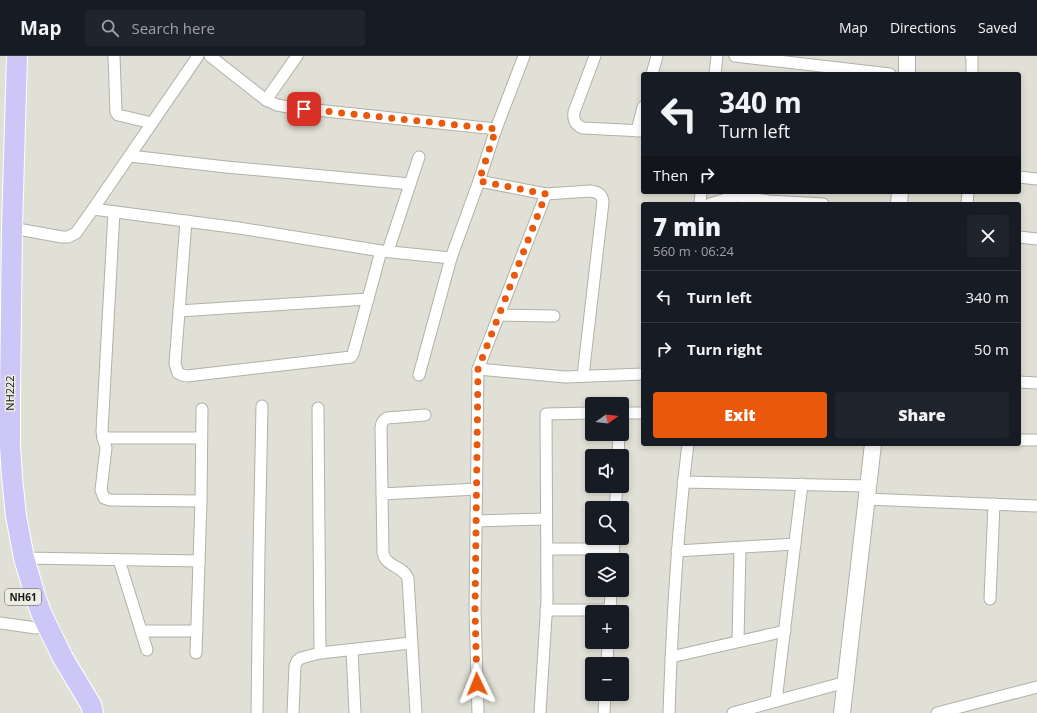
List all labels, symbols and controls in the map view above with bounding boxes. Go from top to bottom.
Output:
search box [85,10,365,46]
text: Map [20,15,61,41]
icon: search [99,17,121,39]
text: Search here [131,18,215,38]
text: Map [839,18,868,37]
text: Directions [890,18,956,37]
text: Saved [978,18,1017,37]
text: 340 m [719,83,802,121]
icon: left [653,88,705,140]
pin [287,92,321,126]
icon: arrive [293,98,315,120]
text: Turn left [719,119,790,143]
icon: right [696,164,718,186]
text: Then [653,165,688,185]
text: 7 min [653,210,721,243]
button: close [967,215,1009,257]
text: 560 m · 06:24 [653,242,734,260]
icon: left [653,286,675,308]
text: Turn left [687,287,752,307]
text: 340 m [965,287,1009,307]
icon: right [653,338,675,360]
text: Turn right [687,339,762,359]
text: 50 m [974,339,1009,359]
street label: NH222 [2,375,17,411]
button: Exit [653,392,827,438]
button: Share [835,392,1009,438]
north arrow [585,397,629,441]
map controls [585,397,629,701]
button: sound [585,449,629,493]
button: search [585,501,629,545]
button: layers [585,553,629,597]
road number: NH61 [5,589,41,605]
button: + [585,605,629,649]
button: − [585,657,629,701]
position arrow [456,663,498,705]

